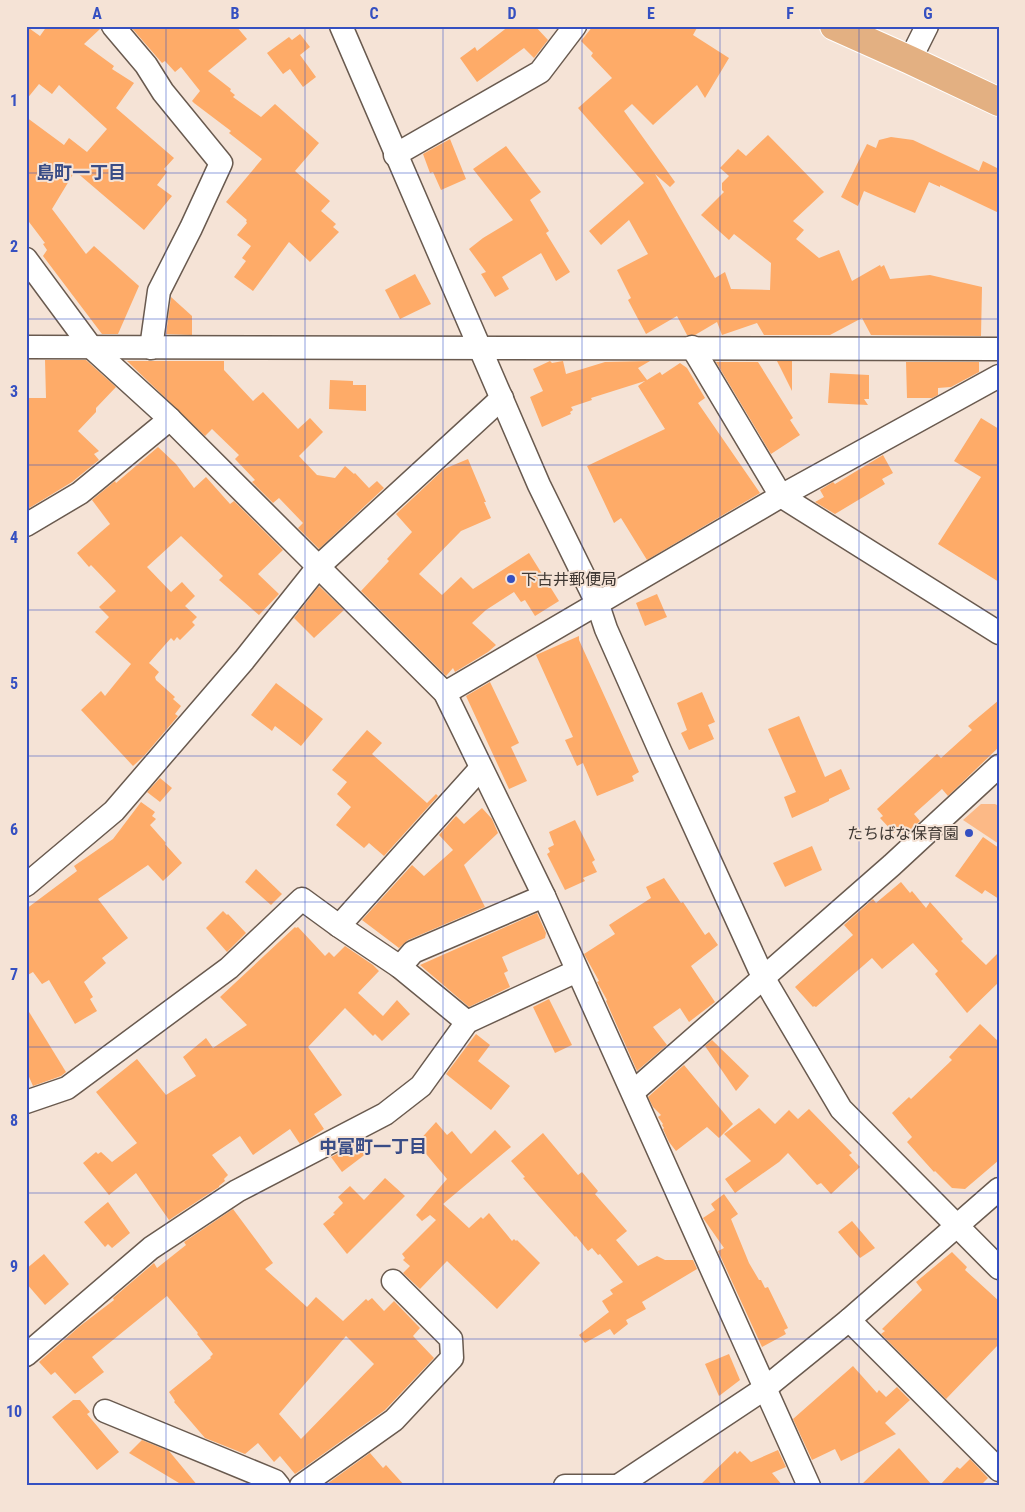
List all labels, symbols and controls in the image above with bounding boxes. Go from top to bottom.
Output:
text: A [92,4,102,23]
text: B [231,4,240,23]
text: C [369,4,379,23]
text: D [507,4,517,23]
text: E [647,4,655,23]
text: F [786,4,794,23]
text: G [923,4,933,23]
text: 1 [10,91,18,110]
district label: 島町一丁目 [36,162,126,183]
text: 2 [10,237,18,256]
text: 3 [10,382,18,401]
text: 4 [10,528,18,547]
place label: 下古井郵便局 [521,570,617,589]
marker: 下古井郵便局 [505,573,517,585]
text: 5 [10,674,18,693]
text: 6 [10,820,18,839]
place label: たちばな保育園 [847,824,959,843]
marker: たちばな保育園 [963,827,975,839]
text: 7 [10,965,18,984]
text: 8 [10,1111,18,1130]
district label: 中富町一丁目 [319,1136,427,1157]
text: 9 [10,1257,18,1276]
text: 10 [6,1402,22,1421]

